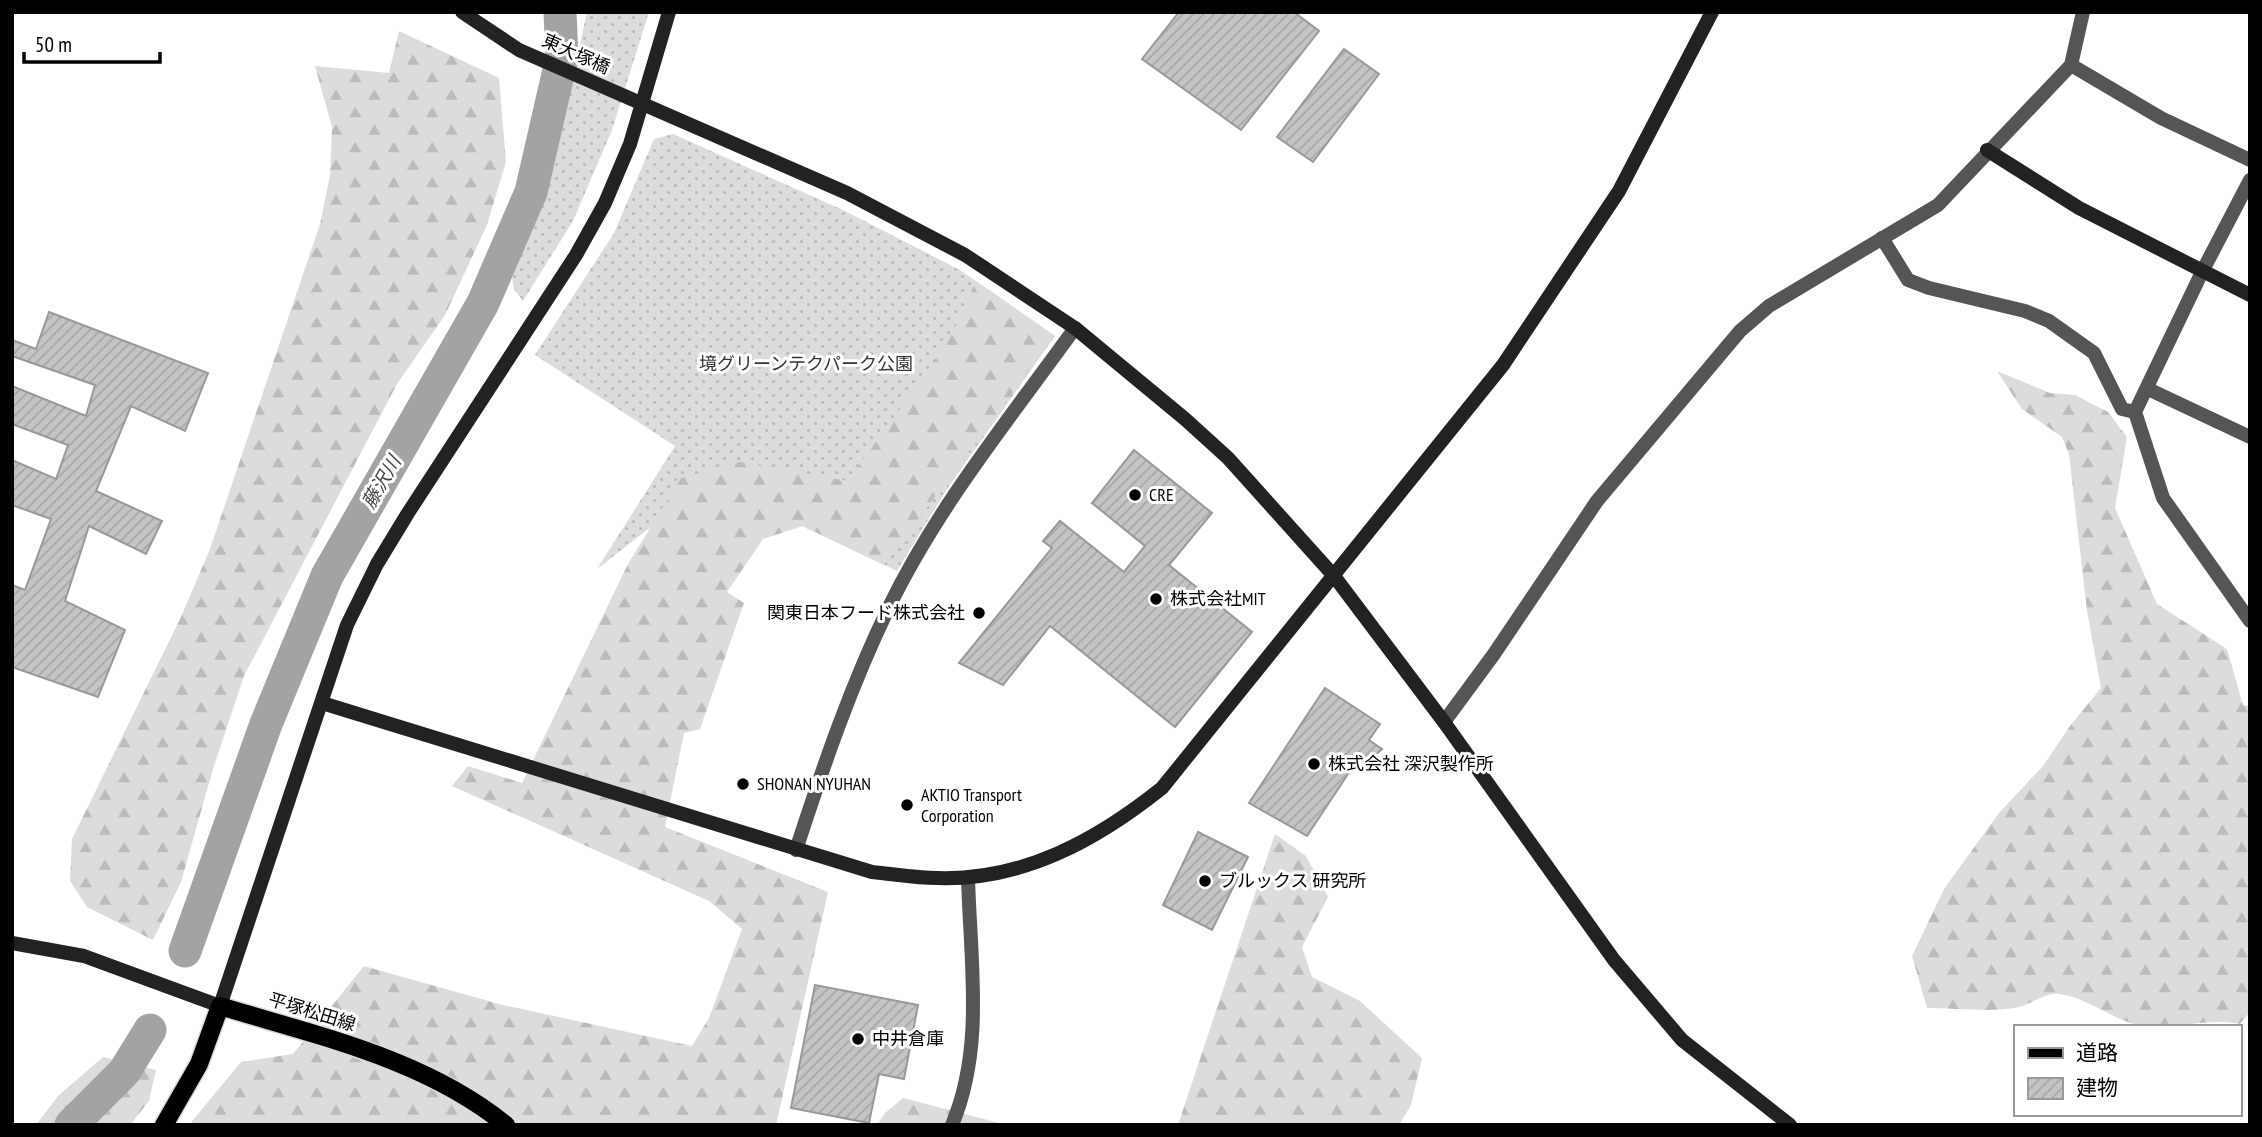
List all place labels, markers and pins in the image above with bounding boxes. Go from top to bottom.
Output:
place label: CRE [1149,483,1174,506]
marker: CRE [1127,487,1143,503]
place label: 株式会社MIT [1170,587,1266,610]
marker: 株式会社MIT [1148,591,1164,607]
place label: 関東日本フード株式会社 [767,601,965,624]
marker: 関東日本フード株式会社 [971,605,987,621]
place label: 株式会社 深沢製作所 [1328,752,1494,775]
marker: 株式会社 深沢製作所 [1306,756,1322,772]
place label: SHONAN NYUHAN [757,772,871,795]
marker: SHONAN NYUHAN [735,776,751,792]
place label: AKTIO Transport Corporation [921,783,1022,827]
marker: AKTIO Transport Corporation [899,797,915,813]
place label: ブルックス 研究所 [1219,869,1366,892]
marker: ブルックス 研究所 [1197,873,1213,889]
place label: 中井倉庫 [872,1027,944,1050]
marker: 中井倉庫 [850,1031,866,1047]

